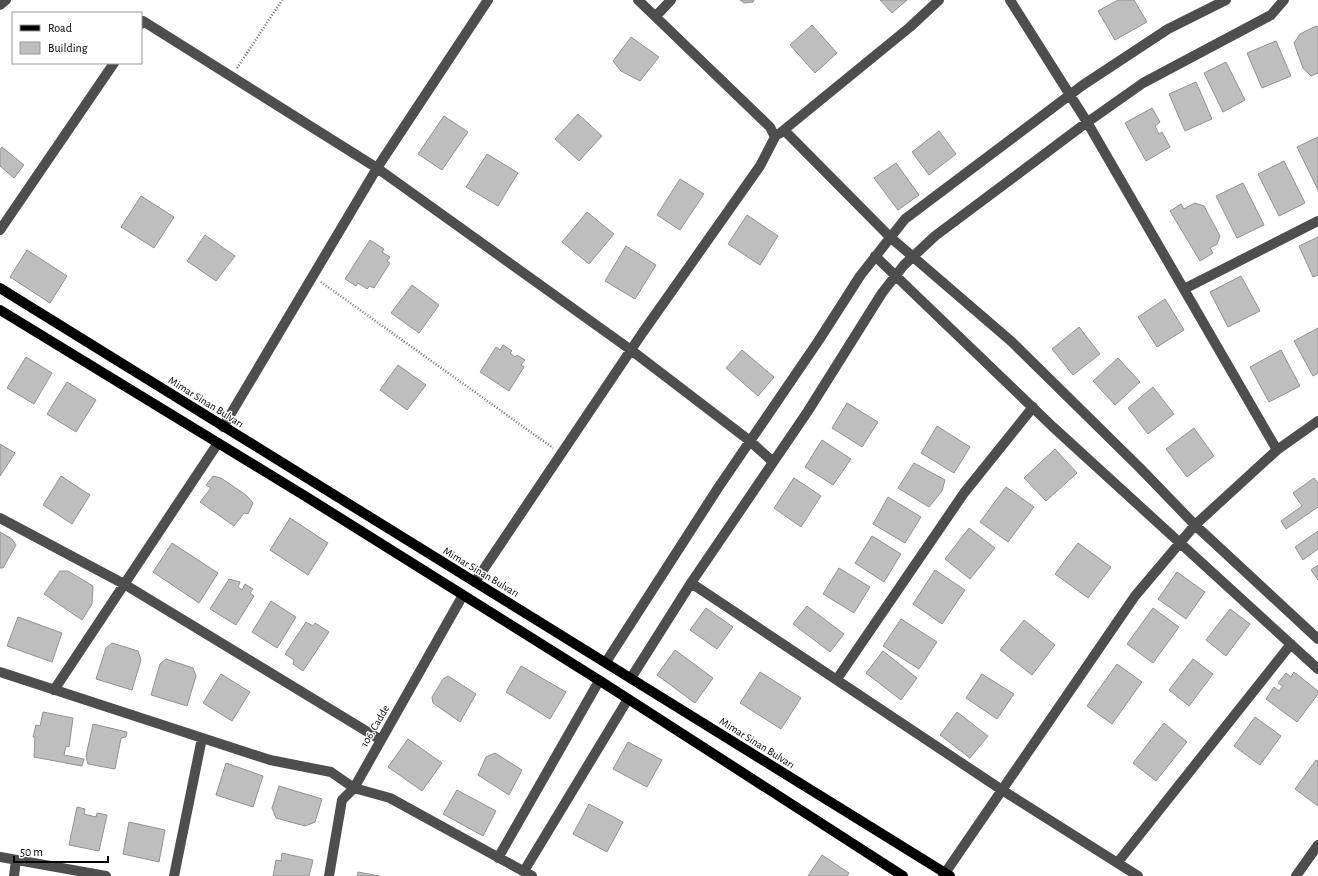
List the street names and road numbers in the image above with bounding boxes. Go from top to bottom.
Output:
street label: Mimar Sinan Bulvarı [166,374,246,430]
street label: Mimar Sinan Bulvarı [441,545,521,599]
street label: 106. Cadde [359,703,391,749]
street label: Mimar Sinan Bulvarı [717,715,797,771]

